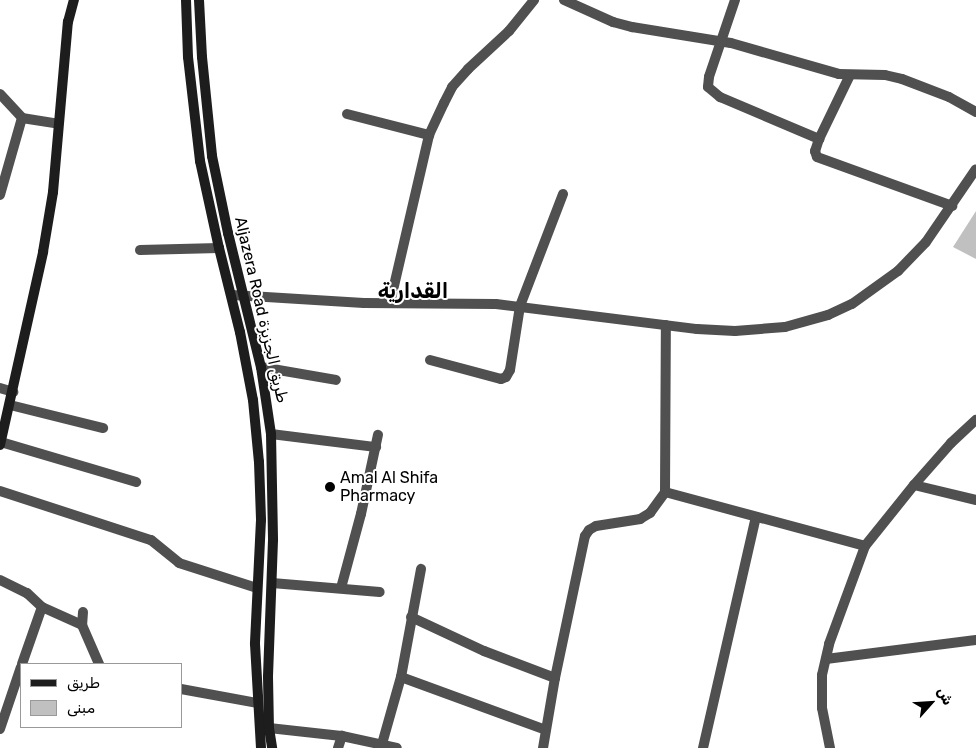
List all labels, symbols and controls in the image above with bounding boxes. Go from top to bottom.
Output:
street label: Aljazera Road طريق الجزيزة [230,215,292,405]
district label: القدارية [378,278,448,304]
place label: Amal Al Shifa Pharmacy [340,468,439,506]
marker: Amal Al Shifa Pharmacy [324,481,336,493]
legend [20,663,182,728]
text: طريق [67,674,100,692]
north arrow [906,678,956,728]
text: ش [933,685,956,708]
text: مبنى [67,699,95,717]

